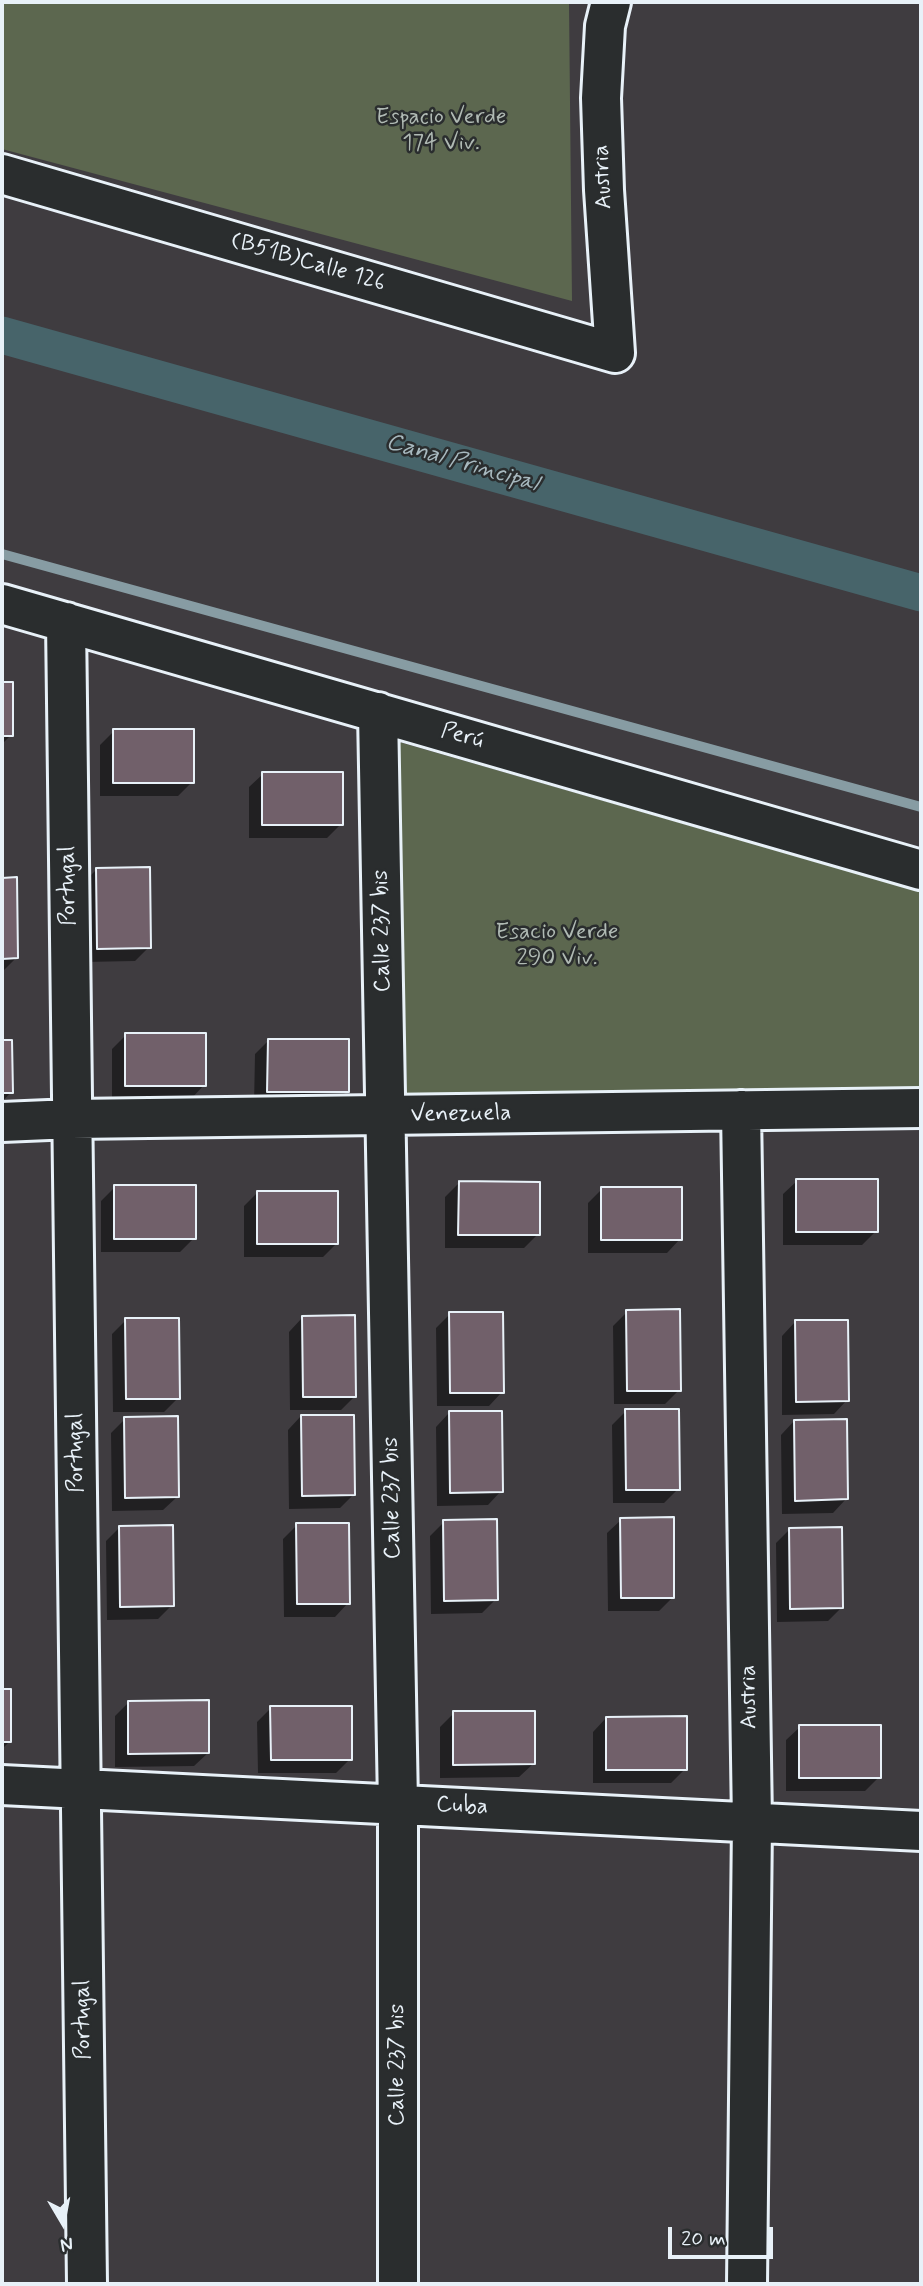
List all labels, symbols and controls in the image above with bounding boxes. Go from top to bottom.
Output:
park label: Espacio Verde 174 Viv. [376,104,506,158]
street label: Austria [589,144,619,210]
street label: (B51B)Calle 126 [227,228,389,298]
water label: Canal Principal [382,428,542,500]
street label: Perú [438,718,486,756]
street label: Portugal [55,846,83,926]
street label: Calle 237 bis [368,870,398,992]
park label: Esacio Verde 290 Viv. [496,919,618,973]
street label: Venezuela [410,1100,512,1130]
street label: Portugal [63,1413,91,1493]
street label: Calle 237 bis [378,1437,408,1559]
street label: Austria [736,1665,764,1729]
street label: Cuba [435,1792,489,1822]
street label: Portugal [70,1980,98,2060]
street label: Calle 237 bis [384,2004,412,2126]
north arrow [28,2188,98,2258]
scale bar [671,2212,776,2256]
text: 20 m [681,2225,726,2253]
text: N [58,2231,75,2258]

